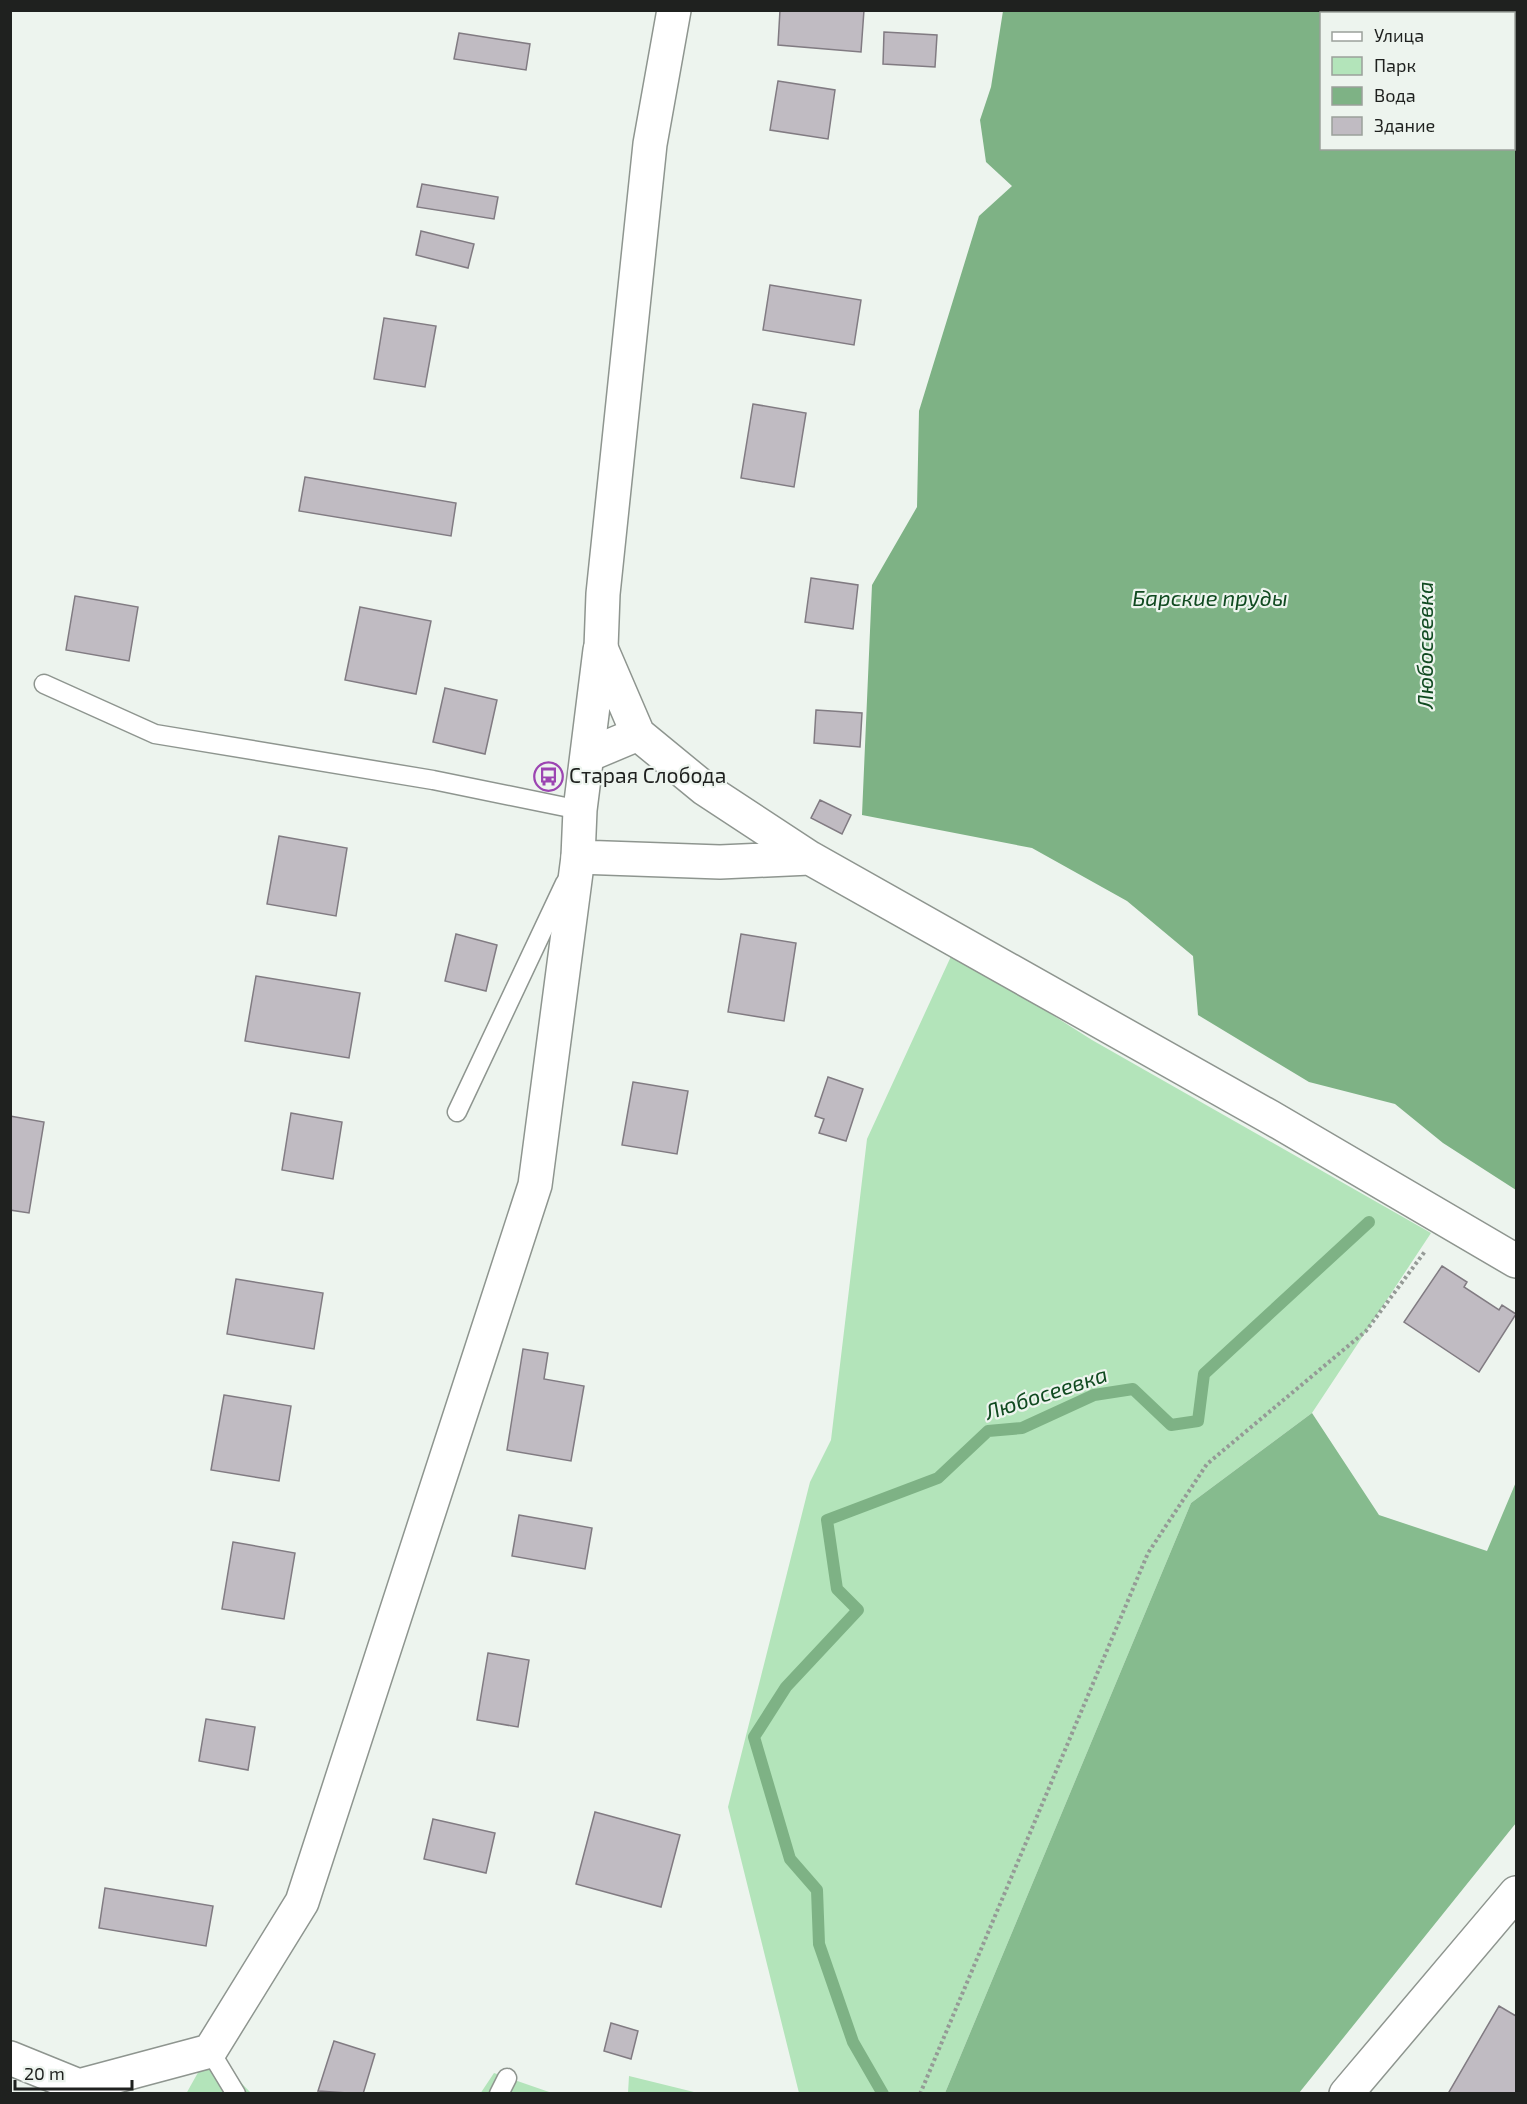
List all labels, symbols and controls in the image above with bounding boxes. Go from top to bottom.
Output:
legend [1320,12,1515,150]
text: Улица [1374,24,1424,46]
text: Парк [1374,54,1416,76]
text: Вода [1374,84,1416,106]
text: Здание [1374,114,1435,136]
water label: Любосеевка [1411,581,1437,710]
water label: Барские пруды [1132,584,1288,610]
bus stop icon: Старая Слобода [532,760,564,792]
place label: Старая Слобода [569,762,726,787]
water label: Любосеевка [980,1360,1110,1424]
scale bar [15,2053,132,2091]
text: 20 m [24,2062,65,2084]

